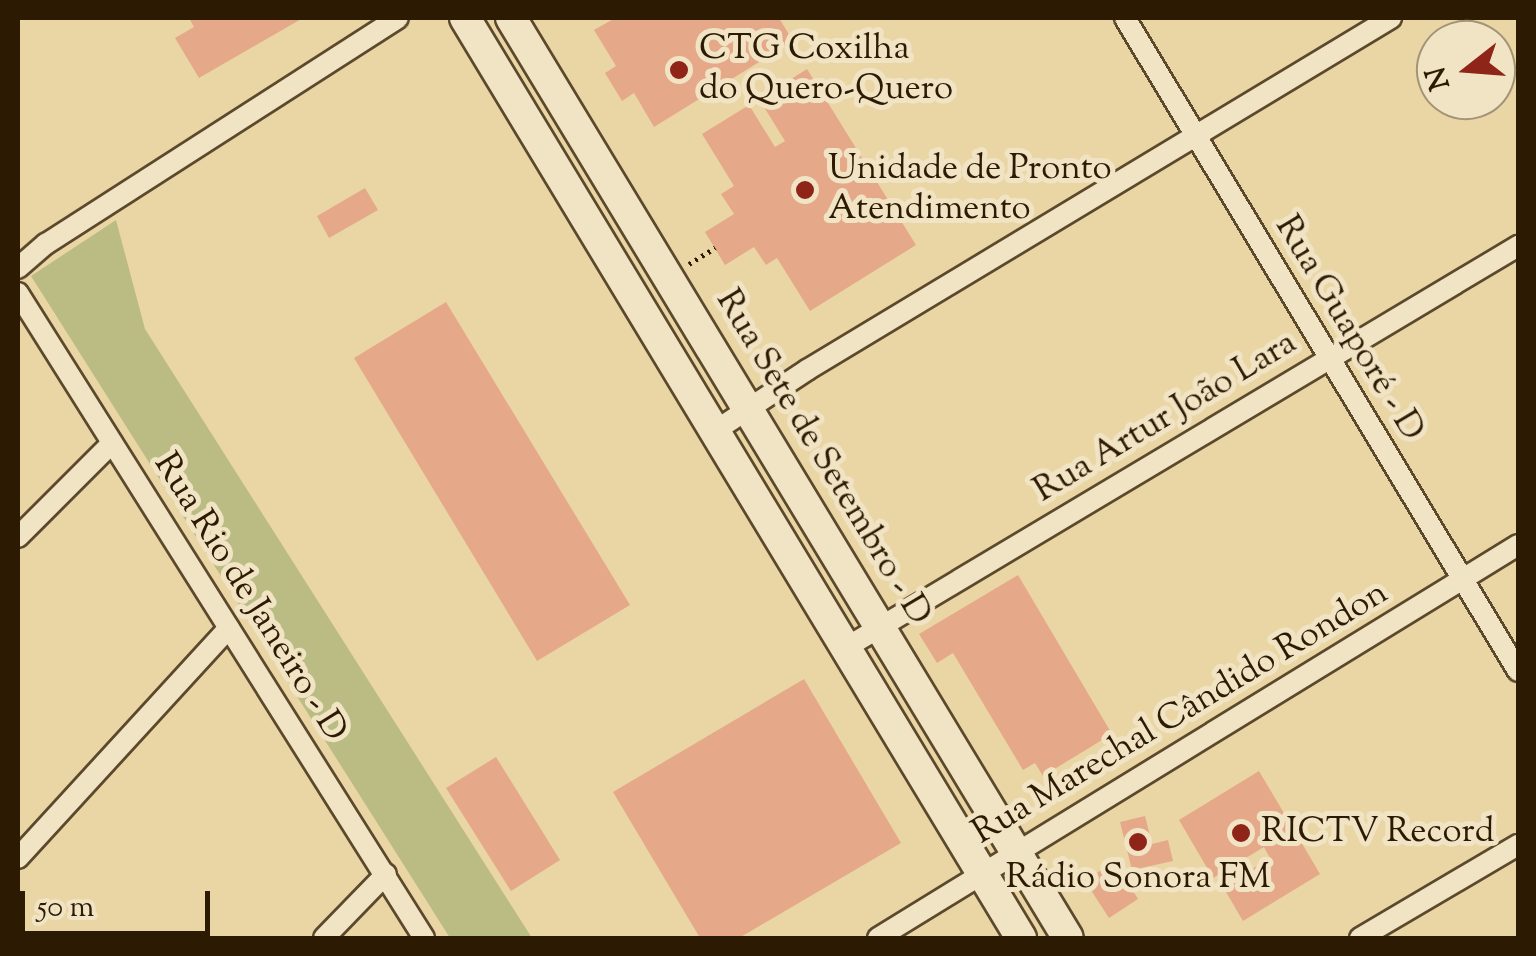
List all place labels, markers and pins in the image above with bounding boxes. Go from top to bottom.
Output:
place label: CTG Coxilha do Quero-Quero [699,29,953,111]
marker: CTG Coxilha do Quero-Quero [668,59,690,81]
place label: Unidade de Pronto Atendimento [828,149,1112,231]
marker: Unidade de Pronto Atendimento [792,177,818,203]
place label: RICTV Record [1261,812,1494,854]
marker: RICTV Record [1230,822,1252,844]
marker: Rádio Sonora FM [1127,831,1149,853]
place label: Rádio Sonora FM [1006,858,1270,900]

